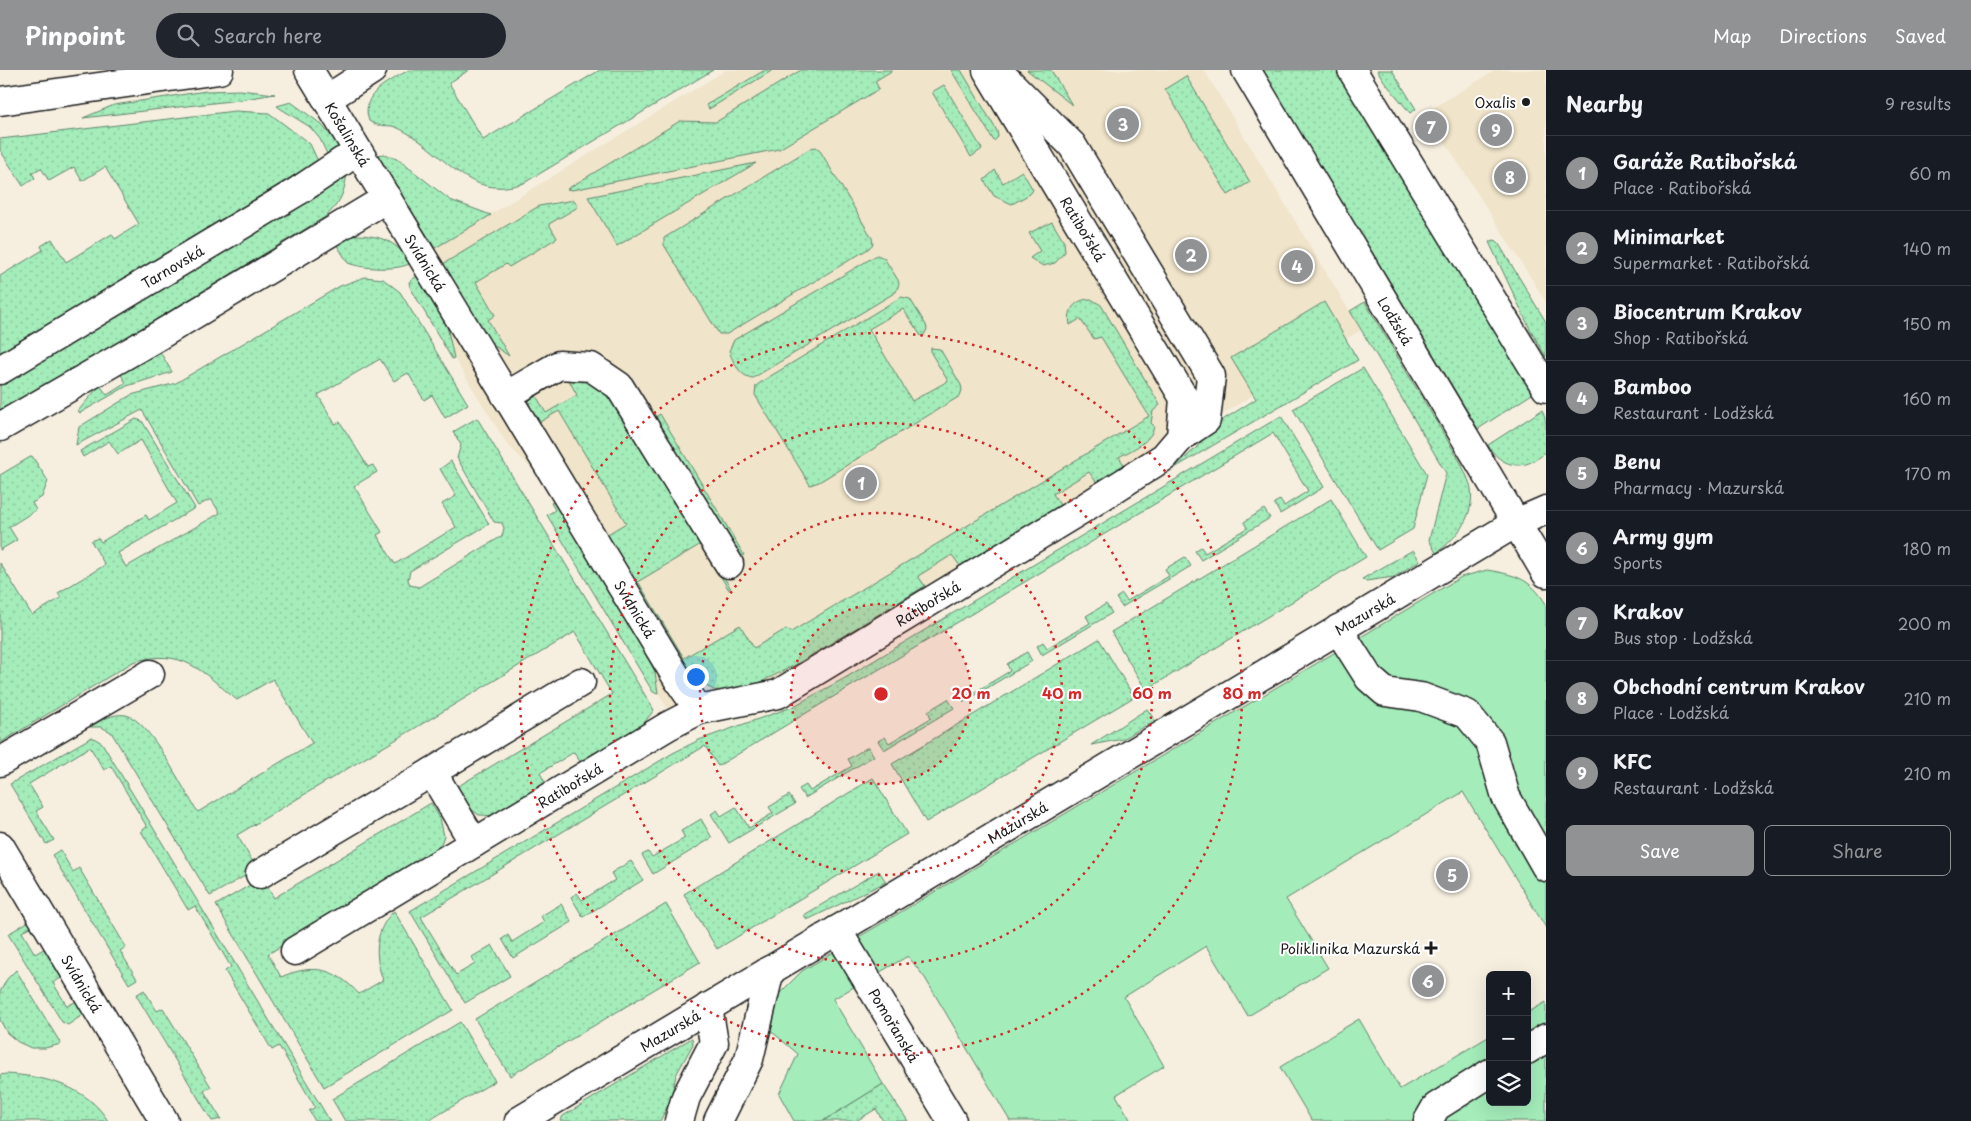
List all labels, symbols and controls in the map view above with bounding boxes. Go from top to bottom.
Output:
search box [156,13,506,58]
text: Pinpoint [25,17,126,53]
icon: search [174,21,202,49]
text: Search here [214,21,322,49]
text: Map [1713,22,1751,49]
text: Directions [1779,22,1867,49]
text: Saved [1895,22,1946,49]
text: Nearby [1566,87,1643,119]
text: 9 results [1885,91,1951,115]
place label: Oxalis [1475,92,1516,113]
marker: Oxalis [1520,96,1532,108]
street label: Košalinská [320,98,376,170]
pin: 3 [1107,105,1139,143]
pin: 7 [1415,108,1447,146]
pin: 9 [1480,111,1512,149]
text: Garáže Ratibořská [1613,147,1797,175]
pin: 8 [1494,158,1526,196]
text: 1 [1578,161,1586,185]
text: 60 m [1909,161,1951,185]
text: Place · Ratibořská [1613,175,1751,199]
street label: Ratibořská [1055,193,1111,266]
text: Minimarket [1613,222,1725,250]
street label: Svídnická [400,230,451,296]
pin: 2 [1175,236,1207,274]
text: 2 [1576,236,1588,260]
text: 140 m [1903,236,1951,260]
street label: Tarnovská [137,239,208,293]
pin: 4 [1281,247,1313,285]
text: Supermarket · Ratibořská [1613,250,1809,274]
street label: Lodžská [1373,293,1418,349]
text: Biocentrum Krakov [1613,297,1802,325]
text: 3 [1577,311,1587,335]
text: 150 m [1903,311,1951,335]
text: Shop · Ratibořská [1613,325,1748,349]
text: Bamboo [1613,372,1692,400]
text: 4 [1577,386,1587,410]
text: 160 m [1903,386,1951,410]
text: Restaurant · Lodžská [1613,400,1774,424]
text: Benu [1613,447,1661,475]
text: 5 [1577,461,1587,485]
text: 170 m [1905,461,1951,485]
pin: 1 [845,464,877,502]
text: Pharmacy · Mazurská [1613,475,1784,499]
text: Army gym [1613,522,1714,550]
text: 6 [1576,536,1588,560]
text: 180 m [1903,536,1951,560]
text: Sports [1613,550,1662,574]
street label: Ratibořská [891,575,964,631]
street label: Svídnická [610,576,661,642]
street label: Mazurská [1331,587,1399,640]
text: Krakov [1613,597,1684,625]
text: 7 [1577,611,1587,635]
text: 200 m [1898,611,1951,635]
text: Bus stop · Lodžská [1613,625,1753,649]
your location [683,664,709,690]
text: Obchodní centrum Krakov [1613,672,1865,700]
text: 20 m [952,681,990,704]
text: 40 m [1042,681,1082,704]
text: 60 m [1132,681,1172,704]
text: 80 m [1222,681,1262,704]
centre of rings [872,685,890,703]
text: 8 [1577,686,1587,710]
text: 210 m [1903,686,1951,710]
text: Place · Lodžská [1613,700,1729,724]
text: KFC [1613,747,1652,775]
street label: Ratibořská [533,757,607,813]
text: 9 [1577,761,1587,785]
text: 210 m [1903,761,1951,785]
text: Restaurant · Lodžská [1613,775,1774,799]
street label: Mazurská [983,796,1052,848]
button: Save [1566,825,1754,876]
button: Share [1764,825,1951,876]
pin: 5 [1436,856,1468,894]
place label: Poliklinika Mazurská [1280,938,1420,959]
marker: Poliklinika Mazurská [1424,941,1438,955]
street label: Svídnická [57,950,108,1017]
pin: 6 [1412,962,1444,1000]
map controls [1486,971,1531,1106]
button: + [1486,971,1531,1016]
street label: Pomořanská [864,984,925,1066]
street label: Mazurská [636,1004,704,1057]
button: − [1486,1016,1531,1061]
button: layers [1486,1061,1531,1106]

